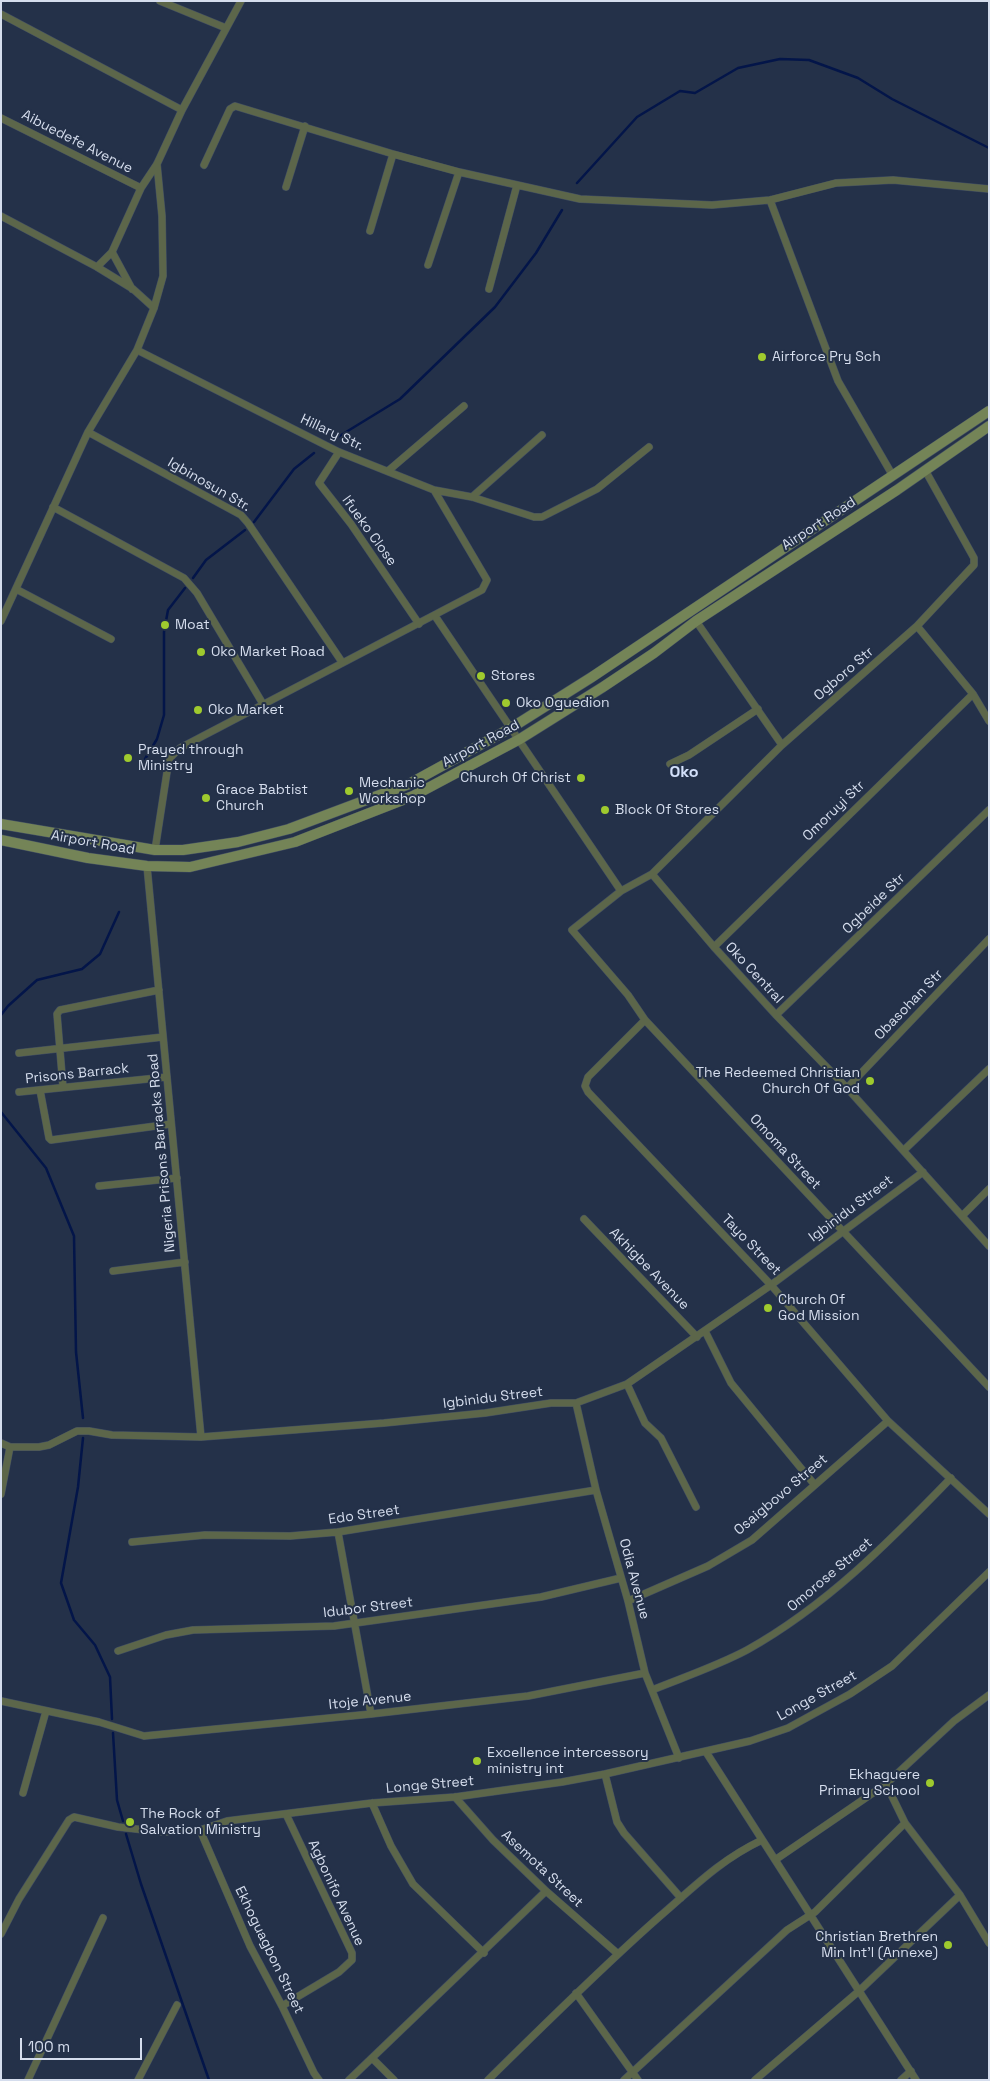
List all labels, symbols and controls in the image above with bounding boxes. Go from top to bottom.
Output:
street label: Aibuedefe Avenue [19,107,135,177]
place label: Airforce Pry Sch [772,349,881,365]
marker: Airforce Pry Sch [756,351,768,363]
street label: Hillary Str. [298,411,366,455]
street label: Igbinosun Str. [164,454,254,516]
street label: Ifueko Close [338,493,400,569]
street label: Airport Road [779,494,859,554]
place label: Moat [175,617,210,633]
marker: Moat [159,619,171,631]
place label: Oko Market Road [211,644,325,660]
street label: Ogboro Str [811,644,877,704]
marker: Oko Market Road [195,646,207,658]
place label: Stores [491,668,535,684]
marker: Stores [475,670,487,682]
place label: Oko Oguedion [516,695,610,711]
marker: Oko Oguedion [500,697,512,709]
place label: Oko Market [208,702,284,718]
marker: Oko Market [192,704,204,716]
street label: Airport Road [440,717,522,771]
place label: Prayed through Ministry [138,742,244,774]
marker: Prayed through Ministry [122,752,134,764]
district label: Oko [669,763,699,783]
place label: Church Of Christ [460,770,571,786]
marker: Church Of Christ [575,772,587,784]
place label: Mechanic Workshop [359,775,426,808]
street label: Omoruyi Str [799,777,869,845]
place label: Grace Babtist Church [216,782,308,814]
marker: Mechanic Workshop [343,785,355,797]
marker: Grace Babtist Church [200,792,212,804]
place label: Block Of Stores [615,802,719,818]
marker: Block Of Stores [599,804,611,816]
street label: Airport Road [50,827,136,859]
street label: Ogbeide Str [839,870,909,938]
street label: Oko Central [721,939,787,1007]
street label: Obasohan Str [871,966,947,1044]
street label: Nigeria Prisons Barracks Road [145,1053,179,1253]
street label: Prisons Barrack [24,1060,130,1088]
place label: The Redeemed Christian Church Of God [696,1065,860,1098]
marker: The Redeemed Christian Church Of God [864,1075,876,1087]
street label: Omoma Street [746,1111,824,1193]
street label: Igbinidu Street [806,1172,896,1246]
street label: Tayo Street [718,1211,784,1279]
street label: Akhigbe Avenue [606,1224,692,1314]
place label: Church Of God Mission [778,1292,859,1324]
marker: Church Of God Mission [762,1302,774,1314]
street label: Igbinidu Street [442,1384,544,1412]
street label: Osaigbovo Street [731,1451,831,1539]
street label: Edo Street [327,1502,401,1528]
street label: Omorose Street [784,1535,876,1615]
street label: Odia Avenue [615,1537,653,1621]
street label: Idubor Street [322,1594,414,1622]
street label: Longe Street [774,1667,860,1725]
street label: Itoje Avenue [328,1688,412,1714]
place label: Excellence intercessory ministry int [487,1745,649,1778]
marker: Excellence intercessory ministry int [471,1755,483,1767]
place label: Ekhaguere Primary School [819,1767,920,1800]
street label: Longe Street [385,1773,475,1797]
marker: Ekhaguere Primary School [924,1777,936,1789]
place label: The Rock of Salvation Ministry [140,1806,261,1838]
marker: The Rock of Salvation Ministry [124,1816,136,1828]
street label: Asemota Street [498,1827,586,1911]
street label: Agbonifo Avenue [304,1837,368,1949]
street label: Ekhoguagbon Street [231,1884,307,2016]
place label: Christian Brethren Min Int'l (Annexe) [815,1929,938,1961]
marker: Christian Brethren Min Int'l (Annexe) [942,1939,954,1951]
scale bar [22,2028,145,2060]
text: 100 m [28,2037,70,2056]

